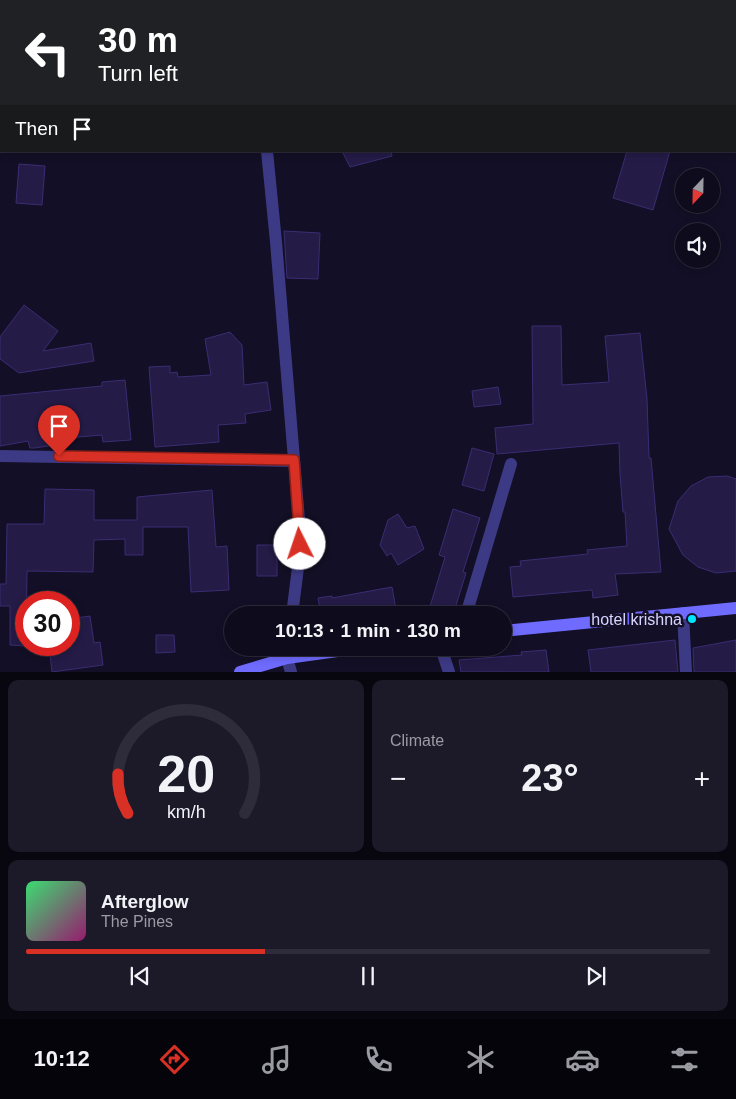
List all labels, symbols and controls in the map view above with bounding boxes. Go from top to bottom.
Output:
icon: left [15,20,80,85]
text: 30 m [98,20,178,59]
text: Turn left [98,61,178,86]
icon: arrive [68,115,96,143]
text: Then [15,118,58,139]
north arrow [675,168,720,212]
map controls [675,168,720,268]
button: sound [675,223,720,268]
pin [38,405,80,456]
icon: arrive [45,412,73,440]
position arrow [273,517,325,569]
speed limit sign: 30 [15,591,80,656]
place label: hotel krishna [591,611,682,628]
marker: hotel krishna [686,613,698,625]
text: 10:13 · 1 min · 130 m [275,620,461,641]
text: Climate [390,732,444,749]
text: 20 [157,745,215,803]
text: 23° [521,757,579,799]
text: − [390,763,406,794]
text: + [694,763,710,794]
text: km/h [167,802,205,822]
text: Afterglow [101,891,189,912]
text: The Pines [101,913,173,930]
icon: previous [126,962,154,990]
icon: pause [354,962,382,990]
icon: next [582,962,610,990]
icon: directions [157,1042,192,1077]
icon: music [259,1042,294,1077]
icon: phone [361,1042,396,1077]
icon: climate [463,1042,498,1077]
icon: car [565,1042,600,1077]
icon: filters [667,1042,702,1077]
text: 10:12 [34,1046,90,1071]

